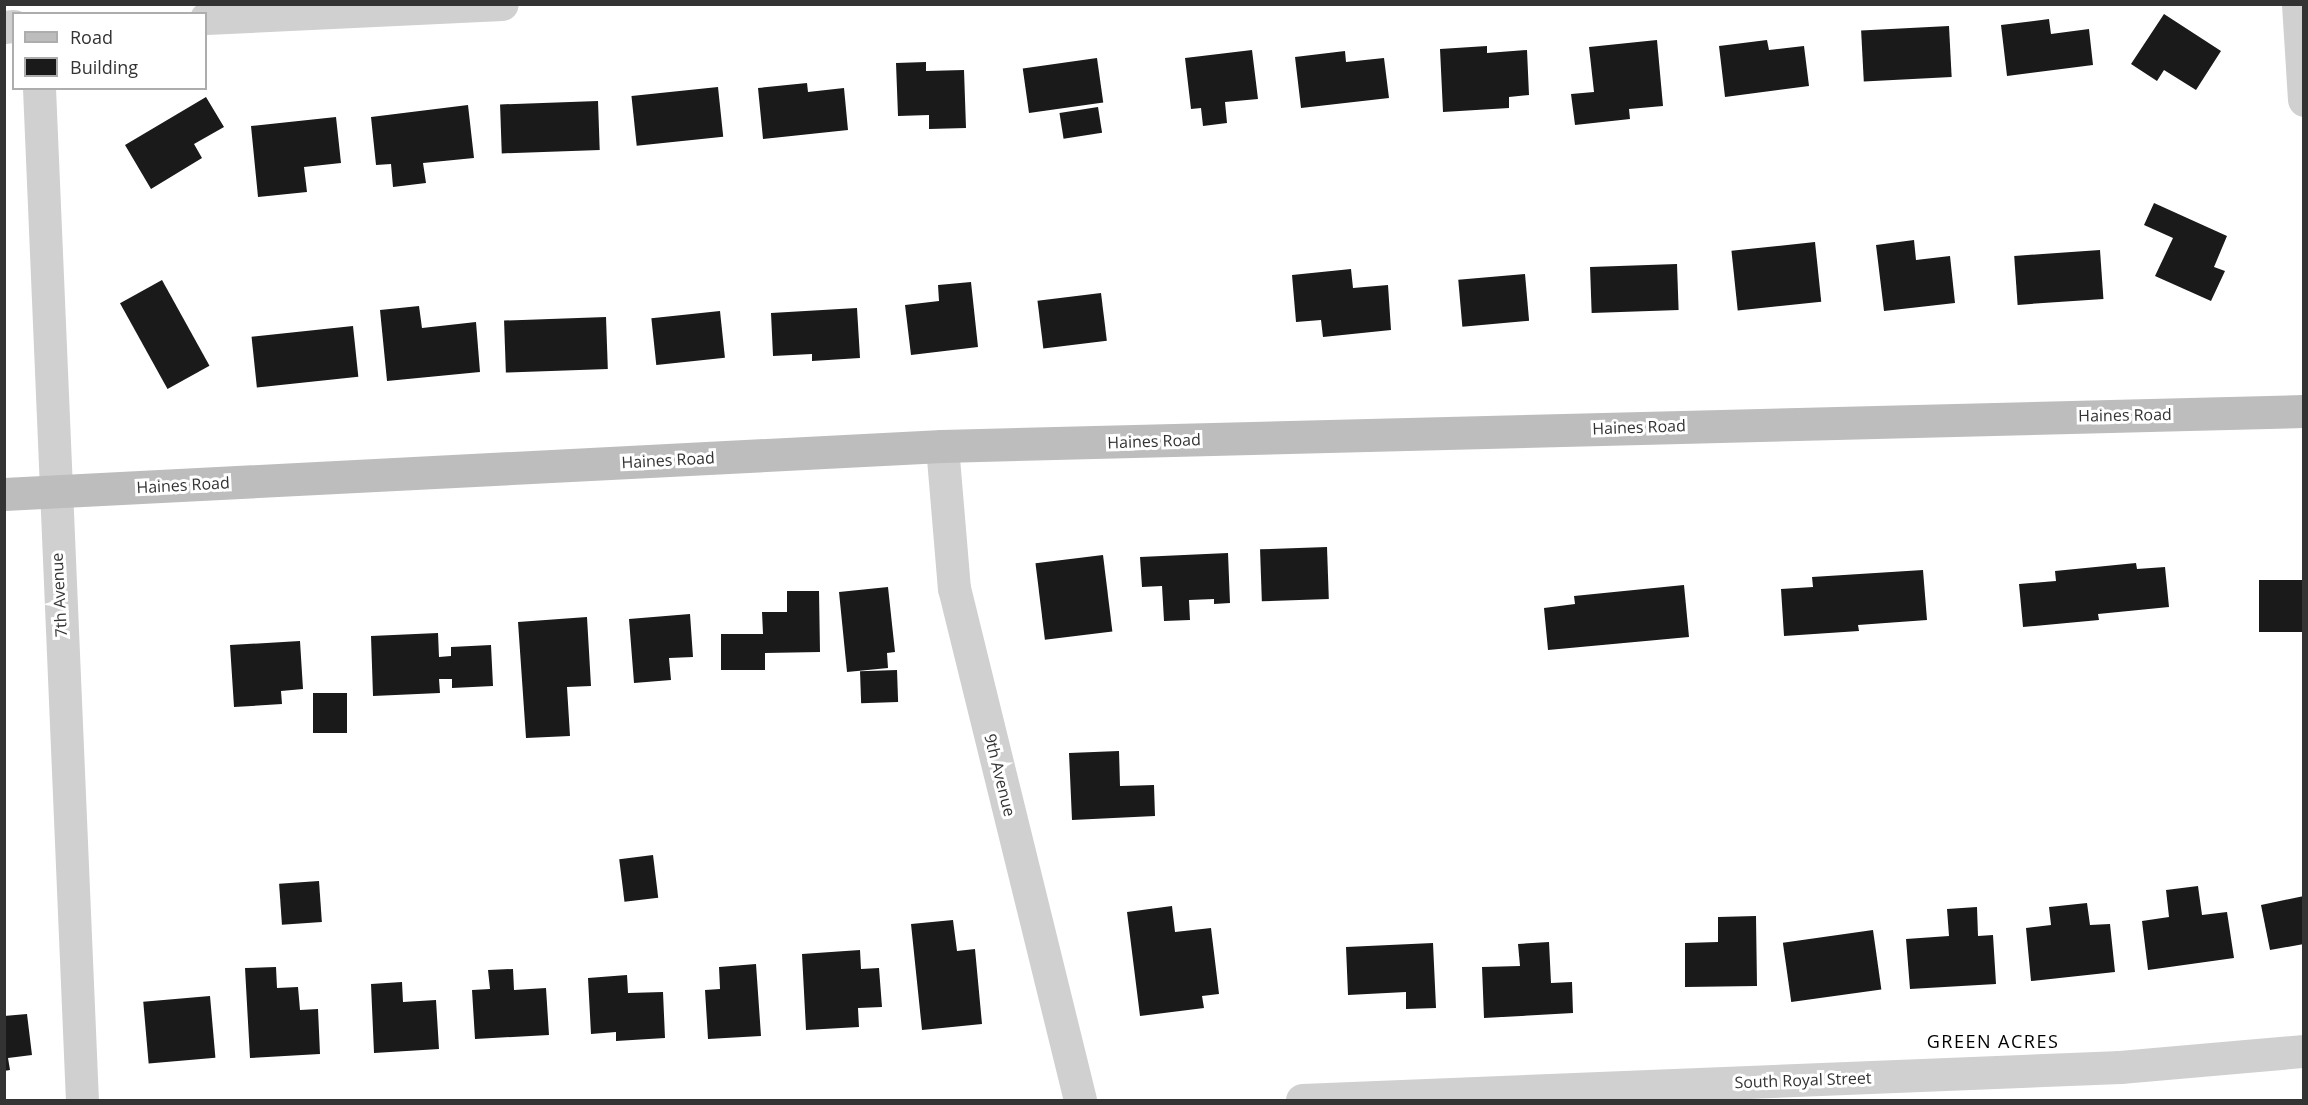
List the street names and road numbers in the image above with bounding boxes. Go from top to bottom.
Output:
street label: Haines Road [2078,405,2172,425]
street label: Haines Road [1592,416,1686,438]
street label: Haines Road [1107,430,1201,452]
street label: Haines Road [621,448,715,472]
street label: Haines Road [136,473,230,497]
street label: 7th Avenue [47,552,71,638]
street label: 9th Avenue [980,732,1020,818]
street label: South Royal Street [1734,1068,1872,1092]

